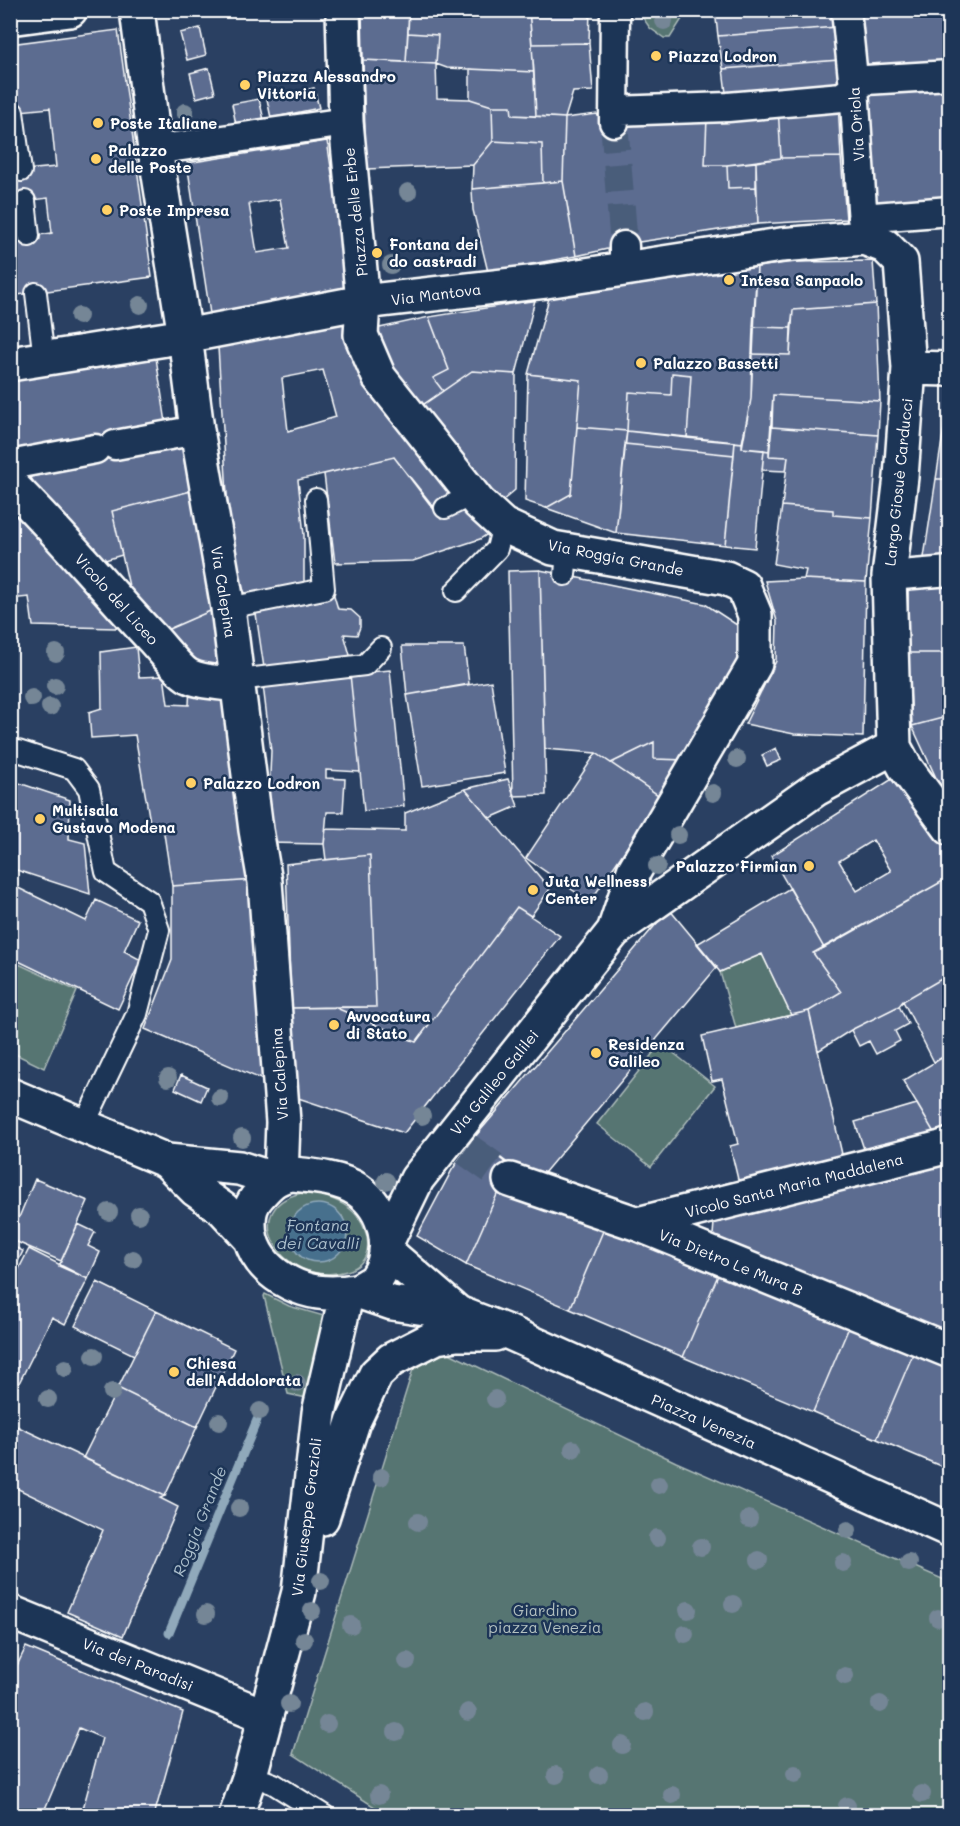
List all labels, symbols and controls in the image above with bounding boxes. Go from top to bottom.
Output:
place label: Piazza Lodron [668,46,777,66]
marker: Piazza Lodron [649,49,663,63]
place label: Piazza Alessandro Vittoria [257,66,396,103]
marker: Piazza Alessandro Vittoria [238,78,252,92]
street label: Via Oriola [843,86,869,162]
place label: Poste Italiane [110,113,217,133]
marker: Poste Italiane [91,116,105,130]
place label: Palazzo delle Poste [108,140,191,177]
street label: Piazza delle Erbe [338,147,372,277]
marker: Palazzo delle Poste [89,152,103,166]
place label: Poste Impresa [119,200,229,220]
marker: Poste Impresa [100,203,114,217]
place label: Fontana dei do castradi [389,234,479,271]
marker: Fontana dei do castradi [370,246,384,260]
place label: Intesa Sanpaolo [741,270,863,290]
marker: Intesa Sanpaolo [722,273,736,287]
street label: Via Mantova [390,279,482,309]
place label: Palazzo Bassetti [653,353,779,373]
marker: Palazzo Bassetti [634,356,648,370]
street label: Largo Giosuè Carducci [879,397,917,567]
street label: Via Roggia Grande [546,534,686,580]
street label: Via Calepina [207,545,241,639]
street label: Vicolo del Liceo [71,549,163,649]
place label: Palazzo Lodron [203,773,320,793]
marker: Palazzo Lodron [184,776,198,790]
place label: Multisala Gustavo Modena [52,800,176,837]
marker: Multisala Gustavo Modena [33,812,47,826]
place label: Palazzo Firmian [676,856,797,876]
marker: Palazzo Firmian [802,859,816,873]
place label: Juta Wellness Center [545,871,647,908]
marker: Juta Wellness Center [526,883,540,897]
place label: Avvocatura di Stato [346,1006,431,1043]
marker: Avvocatura di Stato [327,1018,341,1032]
street label: Via Galileo Galilei [445,1025,543,1139]
street label: Via Calepina [266,1027,292,1121]
place label: Residenza Galileo [608,1034,685,1071]
marker: Residenza Galileo [589,1046,603,1060]
street label: Vicolo Santa Maria Maddalena [683,1148,905,1222]
water label: Fontana dei Cavalli [277,1214,360,1253]
street label: Via Dietro Le Mura B [656,1224,806,1300]
place label: Chiesa dell'Addolorata [186,1353,301,1390]
marker: Chiesa dell'Addolorata [167,1365,181,1379]
street label: Piazza Venezia [648,1389,760,1453]
street label: Via Giuseppe Grazioli [286,1437,326,1597]
water label: Roggia Grande [167,1463,231,1579]
park label: Giardino piazza Venezia [489,1600,601,1637]
street label: Via dei Paradisi [80,1633,196,1695]

